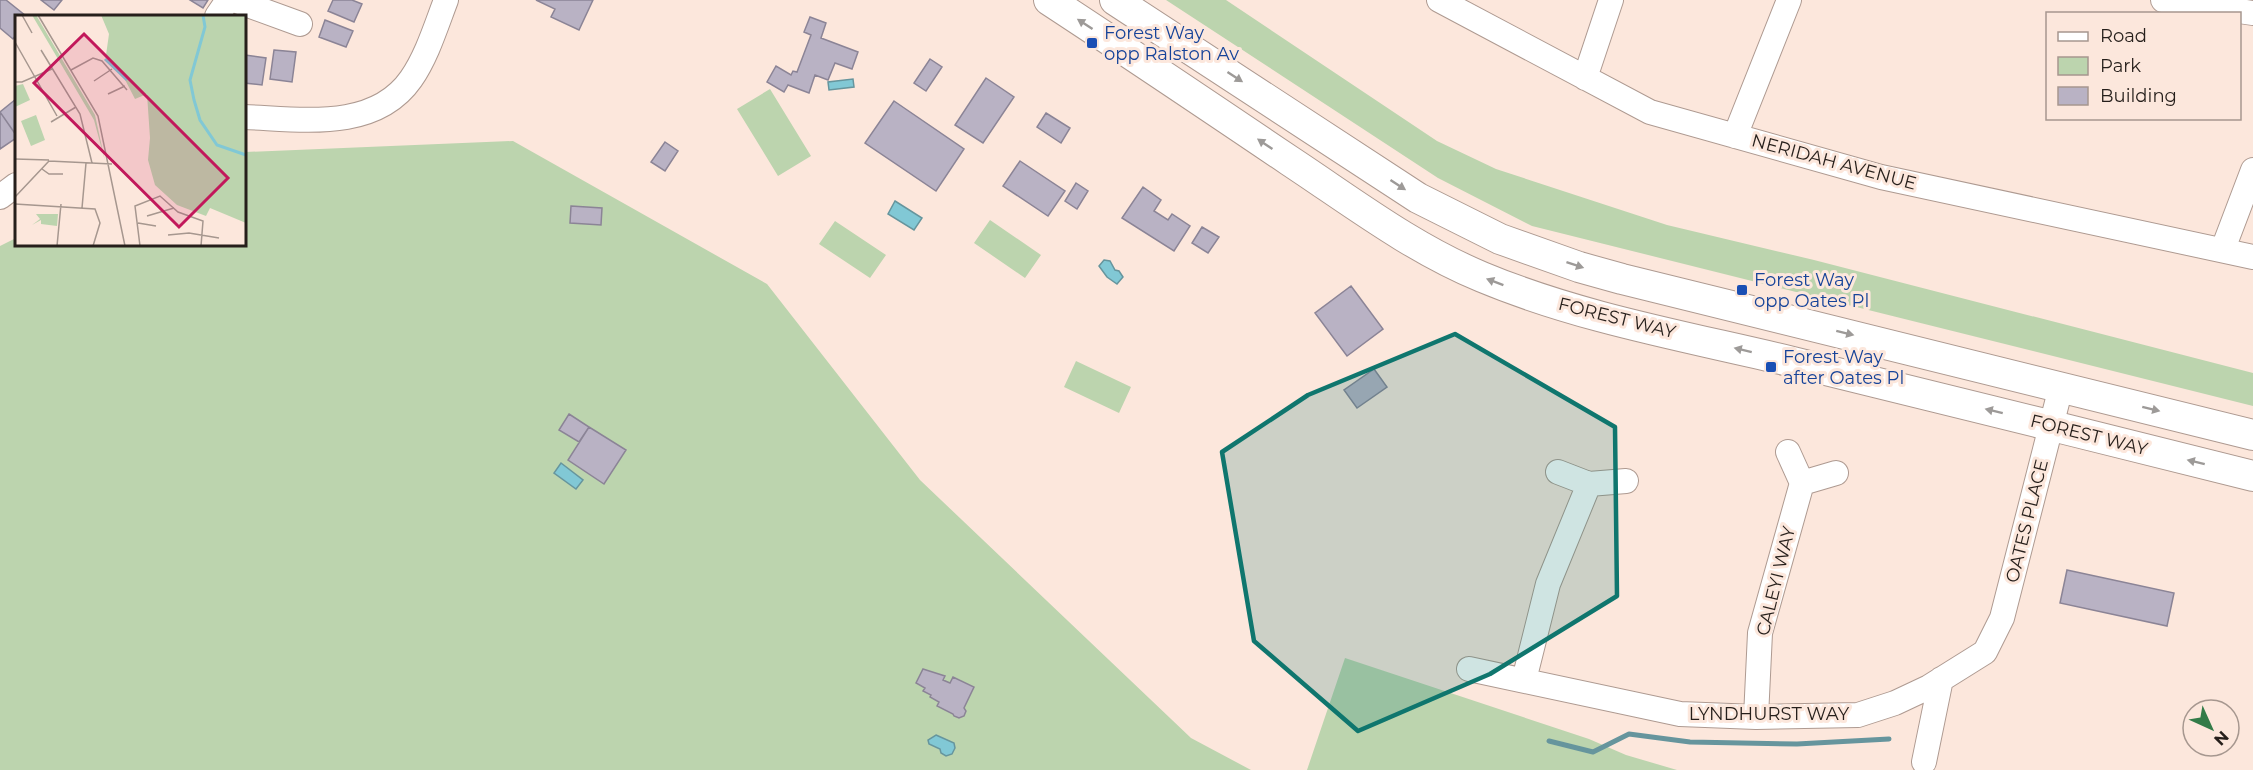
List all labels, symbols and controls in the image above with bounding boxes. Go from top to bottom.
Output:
legend [2046,12,2241,120]
inset map [15,15,246,246]
one-way arrow [1077,18,1093,29]
place label: Forest Way opp Ralston Av [1104,22,1239,65]
text: Road [2100,25,2147,47]
marker: Forest Way opp Ralston Av [1085,36,1099,50]
text: Park [2100,55,2141,77]
one-way arrow [1227,71,1243,82]
text: Building [2100,85,2177,107]
street label: NERIDAH AVENUE [1749,129,1919,195]
one-way arrow [1256,138,1273,149]
one-way arrow [1390,179,1406,190]
one-way arrow [1566,261,1584,271]
place label: Forest Way opp Oates Pl [1754,269,1869,312]
one-way arrow [1485,277,1503,287]
marker: Forest Way opp Oates Pl [1735,283,1749,297]
street label: FOREST WAY [1556,293,1679,343]
one-way arrow [1836,329,1854,339]
one-way arrow [1734,345,1752,355]
place label: Forest Way after Oates Pl [1783,346,1904,389]
marker: Forest Way after Oates Pl [1764,360,1778,374]
one-way arrow [1985,405,2003,415]
one-way arrow [2142,405,2160,415]
street label: FOREST WAY [2028,410,2151,460]
street label: OATES PLACE [2001,457,2053,585]
one-way arrow [2187,457,2205,466]
street label: CALEYI WAY [1752,523,1800,638]
north arrow [2181,698,2241,758]
street label: LYNDHURST WAY [1689,703,1850,725]
text: N [2210,727,2233,750]

